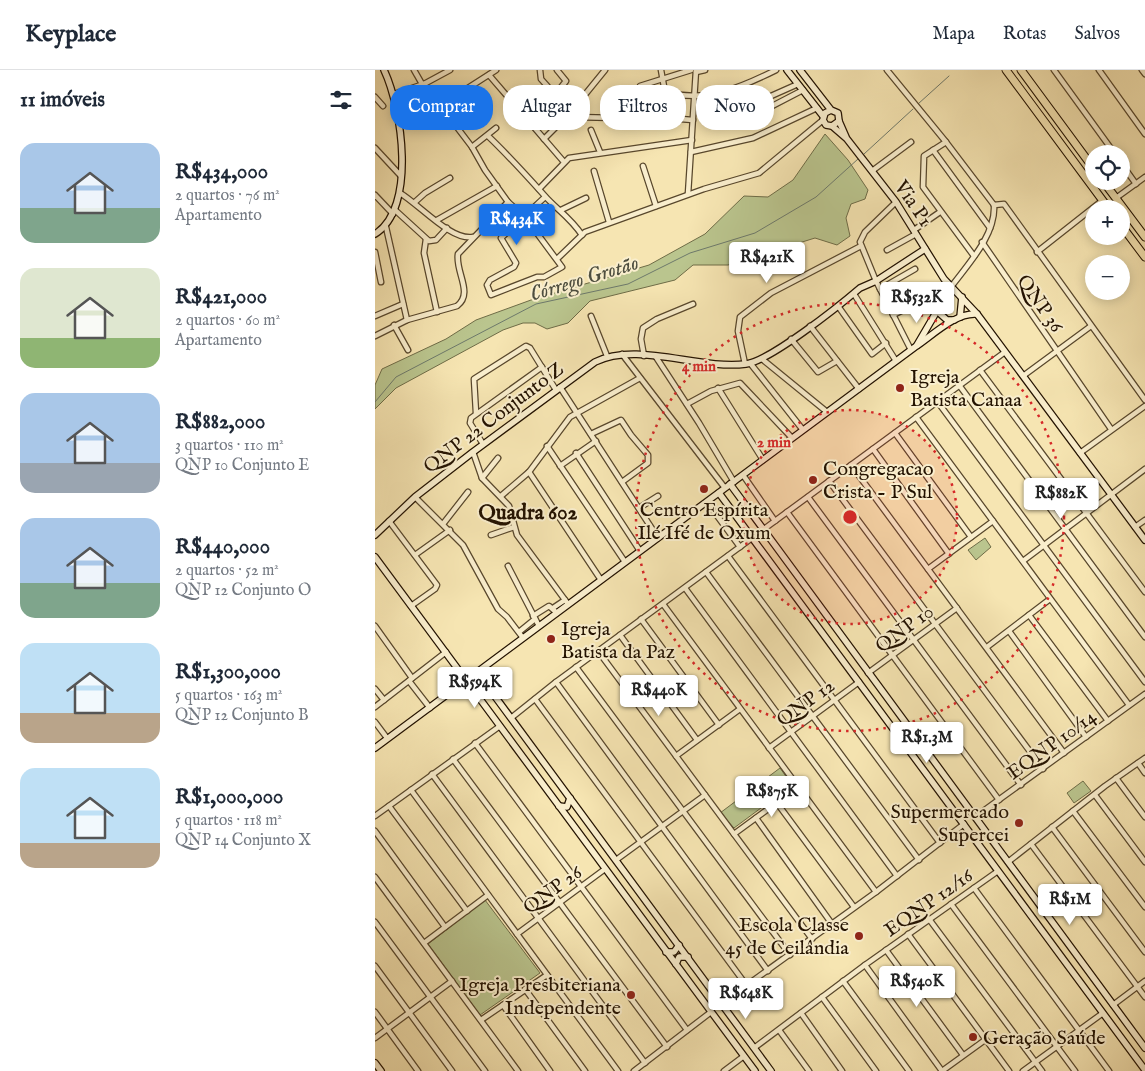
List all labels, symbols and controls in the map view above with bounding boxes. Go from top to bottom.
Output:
text: Keyplace [25,19,116,50]
text: Mapa [933,23,975,46]
text: Rotas [1003,23,1046,46]
text: Salvos [1074,23,1120,46]
chip: Comprar [390,85,493,130]
chip: Alugar [503,85,590,130]
chip: Filtros [600,85,686,130]
chip: Novo [696,85,774,130]
icon: filters [327,86,355,114]
text: 11 imóveis [20,87,105,114]
map controls [1085,145,1130,300]
button: locate [1085,145,1130,190]
text: R$434,000 [175,159,268,186]
icon: home [60,163,120,223]
street label: Via P1 [888,175,937,232]
text: 2 quartos · 76 m² [175,186,280,206]
button: + [1085,200,1130,245]
pin: R$434K [476,204,558,246]
text: Apartamento [175,206,262,226]
text: R$434K [490,210,544,230]
pin: R$421K [726,242,808,284]
text: R$421K [740,248,794,268]
water label: Córrego Grotão [527,250,642,309]
button: − [1085,255,1130,300]
street label: QNP 36 [1011,270,1069,338]
pin: R$532K [876,282,958,324]
text: R$421,000 [175,284,267,311]
icon: home [60,288,120,348]
text: R$532K [891,288,943,308]
text: 2 quartos · 60 m² [175,311,280,331]
text: Apartamento [175,331,262,351]
street label: QNP 22 Conjunto Z [419,357,569,479]
text: 4 min [682,357,716,376]
place label: Igreja Batista Canaa [910,365,1022,413]
marker: Igreja Batista Canaa [894,382,906,394]
text: R$882,000 [175,409,265,436]
icon: home [60,413,120,473]
text: 2 min [757,433,791,452]
text: 3 quartos · 110 m² [175,436,284,456]
text: QNP 10 Conjunto E [175,456,309,476]
place label: Congregacao Crista - P Sul [823,457,934,505]
marker: Congregacao Crista - P Sul [807,474,819,486]
pin: R$882K [1020,478,1102,520]
marker: Centro Espírita Ilé Ifé de Oxum [698,483,710,495]
text: R$882K [1035,484,1087,504]
place label: Centro Espírita Ilé Ifé de Oxum [637,498,771,546]
district label: Quadra 602 [479,500,578,527]
centre of rings [841,508,859,526]
text: R$440,000 [175,534,270,561]
icon: home [60,538,120,598]
text: 2 quartos · 52 m² [175,561,279,581]
text: QNP 12 Conjunto O [175,581,311,601]
street label: QNP 10 [871,600,939,659]
place label: Igreja Batista da Paz [561,617,675,665]
marker: Igreja Batista da Paz [545,633,557,645]
text: R$1,300,000 [175,659,281,686]
icon: home [60,663,120,723]
pin: R$594K [434,666,516,709]
text: R$594K [448,673,502,693]
pin: R$440K [618,674,700,717]
street label: QNP 12 [772,674,840,733]
text: R$440K [631,681,687,701]
text: 5 quartos · 163 m² [175,686,283,706]
street label: EQNP 10/14 [1002,704,1102,786]
text: QNP 12 Conjunto B [175,706,309,726]
pin: R$1.3M [886,722,968,764]
text: R$1.3M [901,728,953,748]
pin: R$875K [731,776,813,818]
text: R$875K [746,782,798,802]
text: R$1,000,000 [175,784,283,811]
icon: home [60,788,120,848]
place label: Supermercado Supercei [890,800,1009,848]
text: 5 quartos · 118 m² [175,811,282,831]
marker: Supermercado Supercei [1013,817,1025,829]
text: QNP 14 Conjunto X [175,831,311,851]
street label: QNP 26 [518,860,588,920]
street label: EQNP 12/16 [880,863,979,943]
pin: R$1M [1040,884,1100,926]
text: R$1M [1049,890,1091,910]
place label: Escola Classe 45 de Ceilândia [725,913,849,961]
marker: Escola Classe 45 de Ceilândia [853,930,865,942]
pin: R$540K [876,966,958,1008]
text: R$540K [890,972,944,992]
place label: Igreja Presbiteriana Independente [460,973,621,1021]
pin: R$648K [705,978,787,1020]
text: R$648K [719,984,773,1004]
marker: Igreja Presbiteriana Independente [625,989,637,1001]
place label: Geração Saúde [983,1026,1106,1051]
marker: Geração Saúde [967,1031,979,1043]

